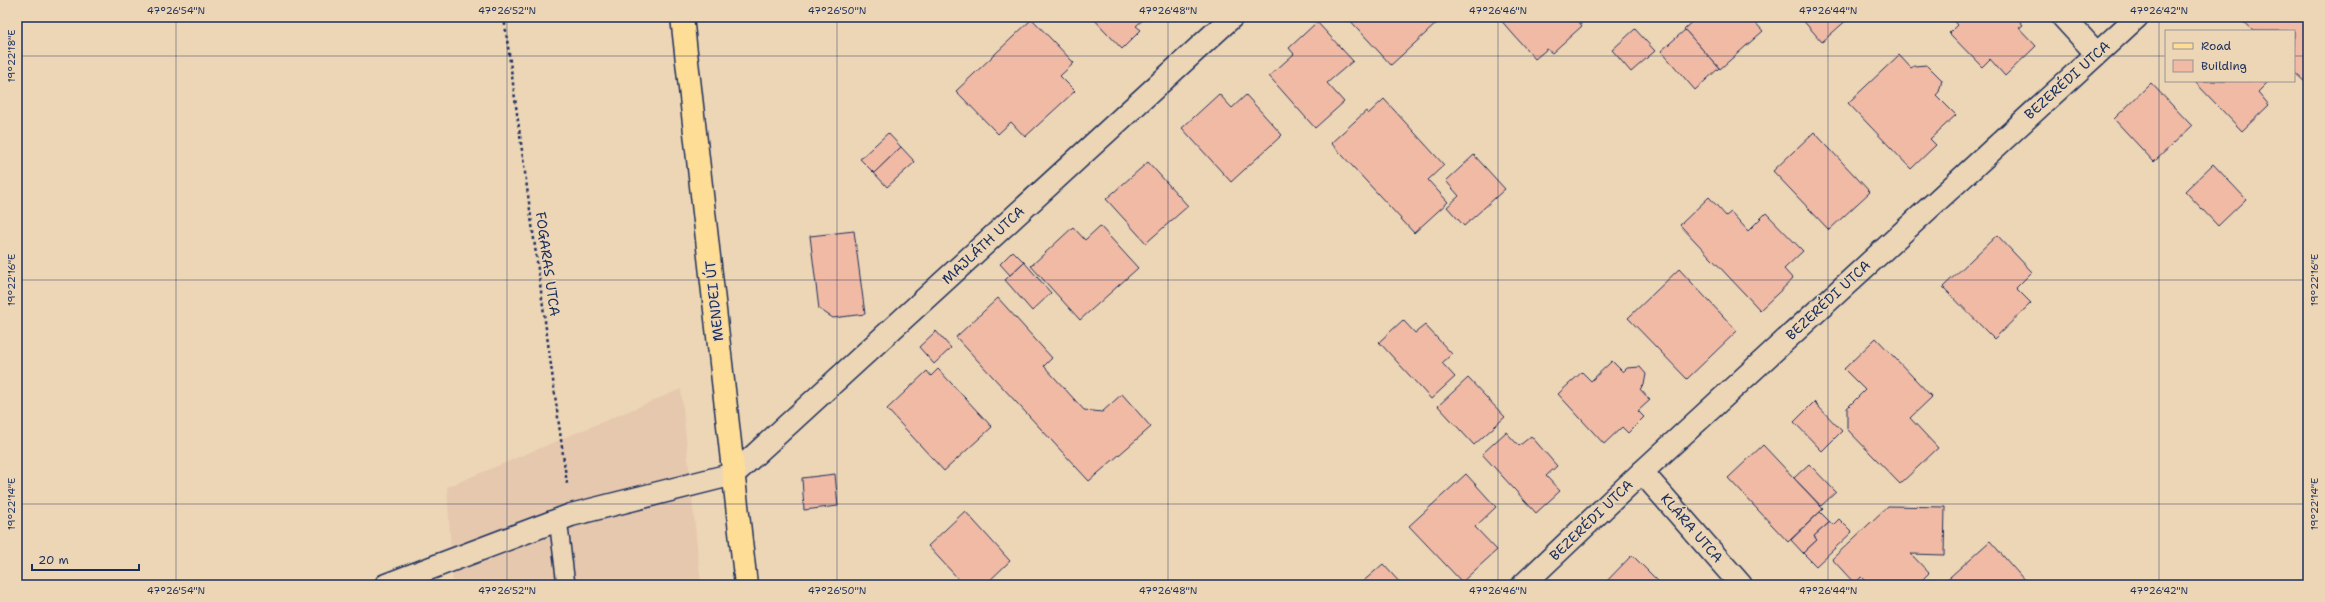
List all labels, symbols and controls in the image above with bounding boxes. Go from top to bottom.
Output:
text: 47°26'54"N [147,4,205,17]
text: 47°26'52"N [478,4,536,17]
text: 47°26'50"N [808,4,866,17]
text: 47°26'48"N [1139,4,1197,17]
text: 47°26'46"N [1469,4,1527,17]
text: 47°26'44"N [1799,4,1857,17]
text: 47°26'42"N [2130,4,2188,17]
text: 19°22'18"E [5,29,18,83]
legend [2165,30,2295,82]
street label: BEZERÉDI UTCA [2020,37,2114,123]
text: Road [2201,38,2232,54]
text: Building [2201,58,2247,74]
street label: MAJLÁTH UTCA [938,202,1028,288]
street label: FOGARAS UTCA [532,211,564,317]
text: 19°22'16"E [5,254,18,306]
text: 19°22'16"E [2308,254,2321,306]
street label: BEZERÉDI UTCA [1782,256,1874,344]
street label: MENDEI ÚT [701,259,727,342]
street label: BEZERÉDI UTCA [1545,476,1637,564]
text: 19°22'14"E [5,478,18,530]
text: 19°22'14"E [2308,478,2321,530]
street label: KLÁRA UTCA [1657,490,1727,566]
scale bar [32,546,139,572]
text: 20 m [38,552,69,568]
text: 47°26'54"N [147,584,205,597]
text: 47°26'52"N [478,584,536,597]
text: 47°26'50"N [808,584,866,597]
text: 47°26'48"N [1139,584,1197,597]
text: 47°26'46"N [1469,584,1527,597]
text: 47°26'44"N [1799,584,1857,597]
text: 47°26'42"N [2130,584,2188,597]

